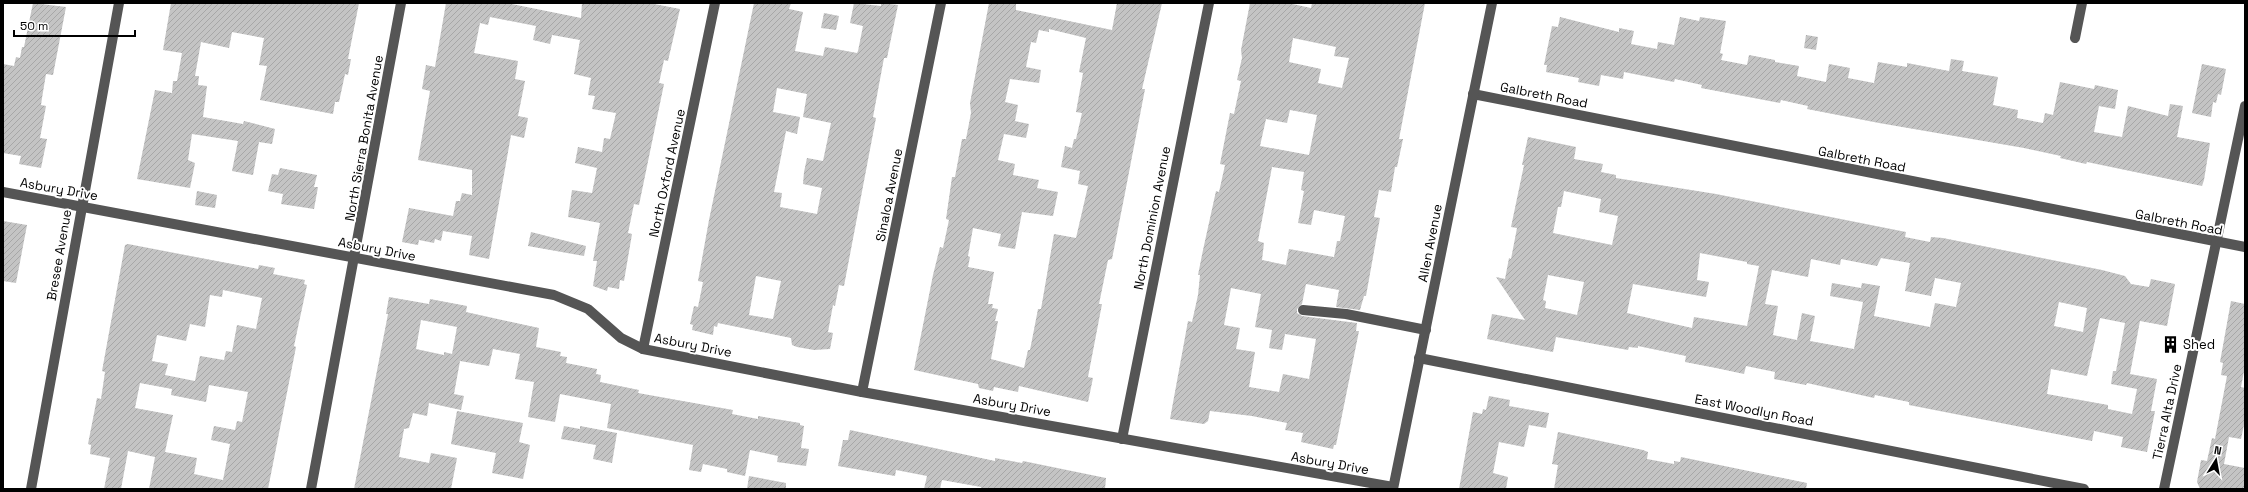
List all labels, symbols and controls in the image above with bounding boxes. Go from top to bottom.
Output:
scale bar [14,12,135,38]
text: 50 m [20,18,48,34]
street label: North Sierra Bonita Avenue [341,54,387,222]
street label: Galbreth Road [1499,78,1589,112]
street label: North Oxford Avenue [645,107,689,239]
street label: Galbreth Road [1817,142,1907,176]
street label: North Dominion Avenue [1130,145,1174,291]
street label: Sinaloa Avenue [872,147,906,243]
street label: Asbury Drive [19,174,99,204]
street label: Allen Avenue [1414,202,1446,284]
street label: Galbreth Road [2134,205,2224,239]
street label: Bresee Avenue [43,208,75,302]
street label: Asbury Drive [337,233,417,265]
street label: Asbury Drive [653,329,733,361]
building icon: Shed [2160,334,2180,354]
place label: Shed [2183,336,2215,353]
street label: Tierra Alta Drive [2149,362,2185,462]
street label: Asbury Drive [972,390,1052,420]
street label: East Woodlyn Road [1693,390,1815,430]
north arrow [2196,440,2236,480]
text: N [2213,443,2223,458]
street label: Asbury Drive [1290,448,1370,478]

